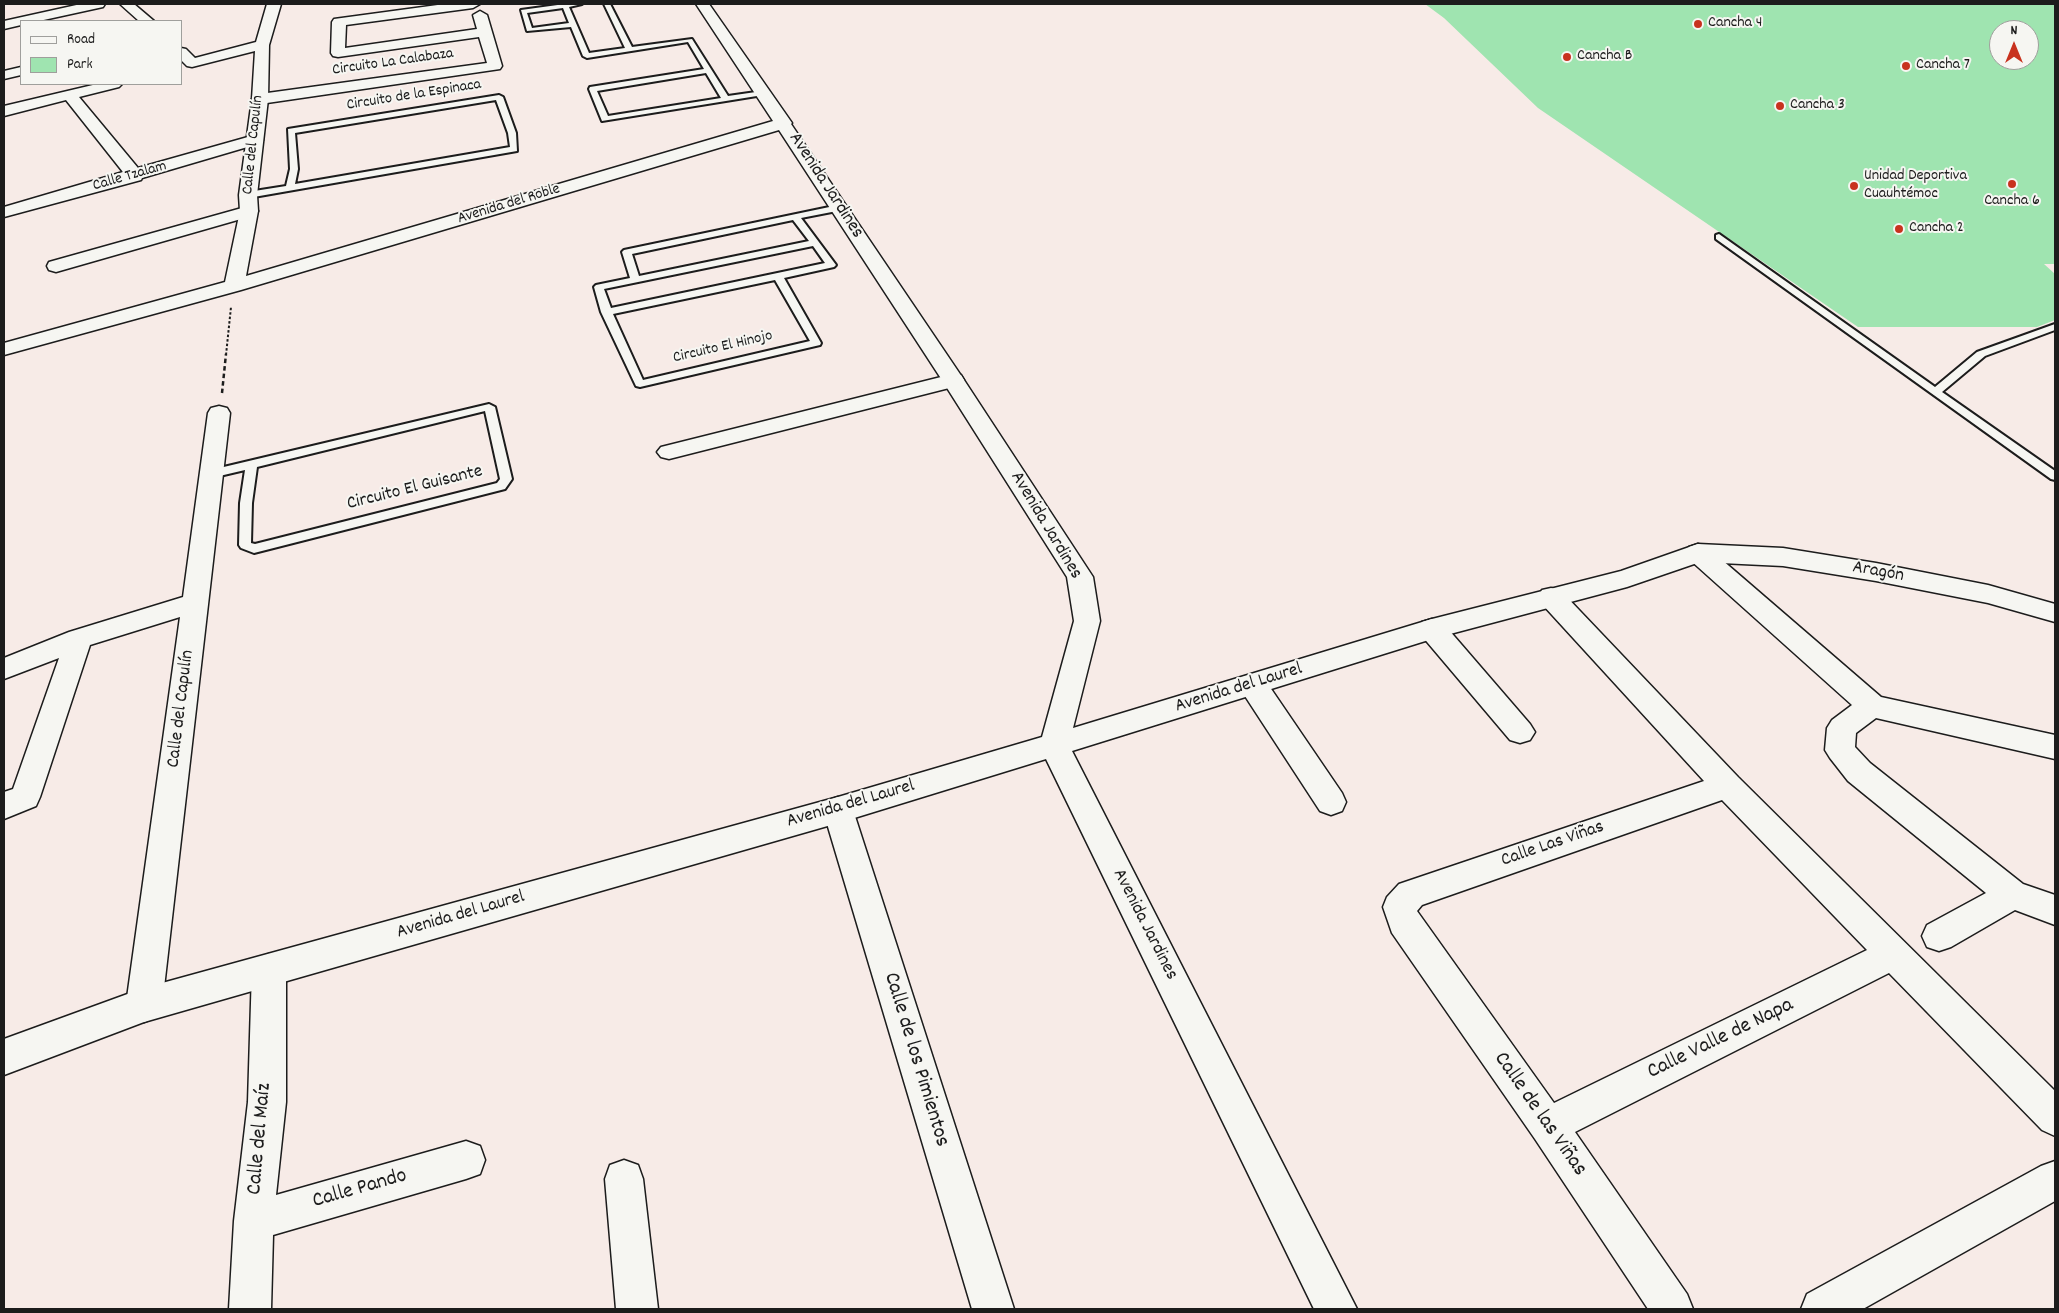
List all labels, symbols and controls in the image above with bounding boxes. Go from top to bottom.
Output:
place label: Cancha 4 [1708,14,1762,34]
marker: Cancha 4 [1692,18,1704,30]
legend [20,20,182,85]
north arrow [1989,20,2039,70]
text: N [2011,21,2017,41]
text: Road [67,29,95,51]
street label: Circuito La Calabaza [331,45,455,81]
place label: Cancha B [1577,47,1632,67]
marker: Cancha B [1561,51,1573,63]
text: Park [67,54,93,76]
place label: Cancha 7 [1916,56,1970,76]
marker: Cancha 7 [1900,60,1912,72]
street label: Circuito de la Espinaca [345,76,483,116]
street label: Calle del Capulín [239,94,269,196]
place label: Cancha 3 [1790,96,1845,116]
marker: Cancha 3 [1774,100,1786,112]
street label: Avenida Jardines [782,129,868,243]
street label: Calle Tzalam [91,157,169,197]
place label: Unidad Deportiva Cuauhtémoc [1864,167,1967,205]
marker: Cancha 6 [2006,178,2018,190]
street label: Avenida del Roble [455,180,563,230]
marker: Unidad Deportiva Cuauhtémoc [1848,180,1860,192]
place label: Cancha 6 [1984,192,2040,212]
place label: Cancha 2 [1909,219,1964,239]
marker: Cancha 2 [1893,223,1905,235]
street label: Circuito El Hinojo [671,327,775,369]
street label: Circuito El Guisante [345,461,485,517]
street label: Avenida Jardines [1004,468,1086,584]
street label: Aragón [1850,557,1906,589]
street label: Calle del Capulín [163,649,201,769]
street label: Avenida del Laurel [1173,659,1305,719]
street label: Avenida del Laurel [784,776,918,834]
street label: Calle Las Viñas [1499,817,1607,873]
street label: Avenida Jardines [1106,866,1182,984]
street label: Avenida del Laurel [394,887,528,945]
street label: Calle de los Pimientos [876,970,954,1150]
street label: Calle Valle de Napa [1644,993,1798,1087]
street label: Calle de las Viñas [1486,1048,1592,1182]
street label: Calle del Maíz [243,1082,279,1196]
street label: Calle Pando [310,1164,410,1216]

